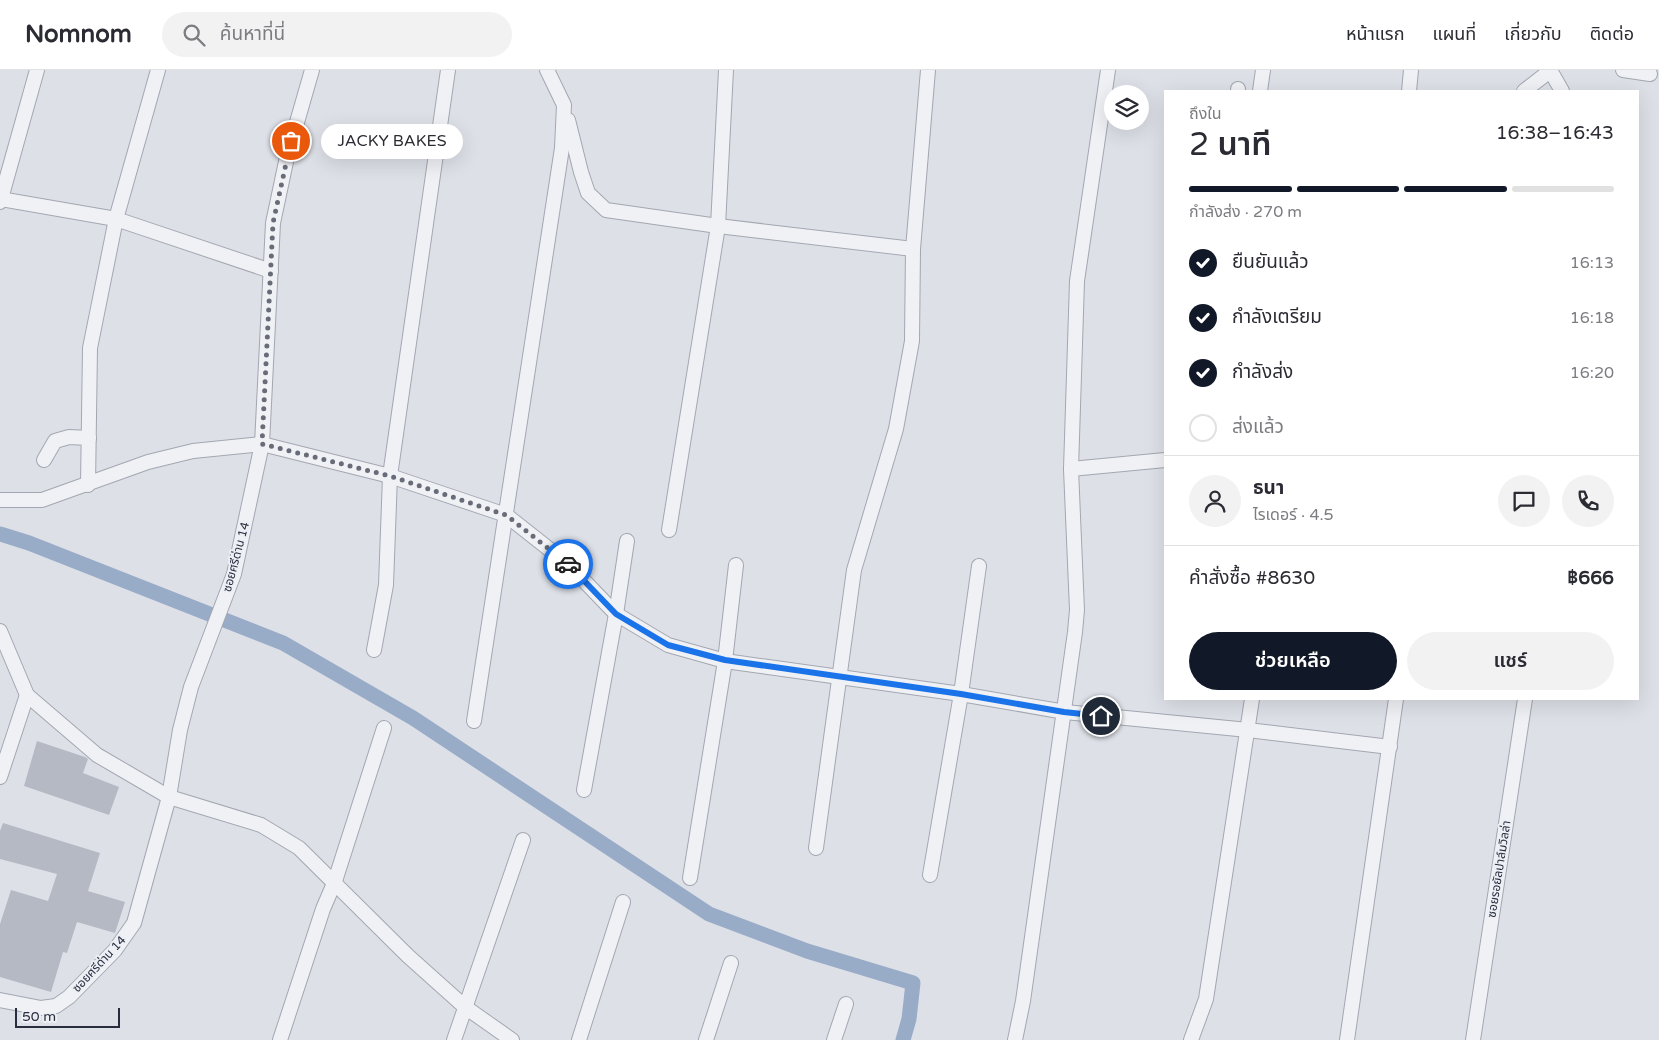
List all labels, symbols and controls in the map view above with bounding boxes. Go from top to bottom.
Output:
search box [162,12,512,57]
text: Nomnom [25,20,132,49]
icon: search [180,21,208,49]
text: ค้นหาที่นี่ [220,23,285,45]
text: หน้าแรก [1346,23,1404,45]
text: แผนที่ [1432,23,1476,45]
text: เกี่ยวกับ [1504,23,1562,45]
text: ติดต่อ [1590,23,1634,45]
map controls [1104,85,1149,130]
button: layers [1104,85,1149,130]
text: ถึงใน [1189,104,1222,124]
pin [270,120,312,162]
text: 16:38–16:43 [1496,122,1614,144]
callout: JACKY BAKES [321,124,464,158]
text: 2 นาที [1189,126,1271,164]
icon: bag [277,127,305,155]
text: JACKY BAKES [337,131,447,151]
text: กำลังส่ง · 270 m [1189,202,1302,222]
icon: check [1189,249,1217,277]
text: ยืนยันแล้ว [1232,251,1309,273]
text: 16:13 [1570,253,1614,273]
icon: check [1189,304,1217,332]
text: กำลังเตรียม [1232,306,1322,328]
text: 16:18 [1570,308,1614,328]
icon: check [1189,359,1217,387]
text: กำลังส่ง [1232,361,1293,383]
text: 16:20 [1570,363,1614,383]
text: ส่งแล้ว [1232,416,1284,438]
button: person [1189,475,1241,527]
button: chat [1498,475,1550,527]
button: phone [1562,475,1614,527]
text: ธนา [1253,477,1284,499]
text: ไรเดอร์ · 4.5 [1253,505,1334,525]
street label: ซอยศรีด่าน 14 [220,520,252,594]
courier [543,539,593,589]
icon: car [554,550,582,578]
text: คำสั่งซื้อ #8630 [1189,567,1315,589]
text: ฿666 [1567,567,1614,589]
button: ช่วยเหลือ [1189,632,1397,690]
button: แชร์ [1407,632,1614,690]
pin [1080,695,1122,737]
icon: home [1087,702,1115,730]
street label: ซอยรอยัลปาล์มวิลล่า [1484,819,1514,919]
street label: ซอยศรีด่าน 14 [69,933,129,995]
scale bar [15,1005,120,1028]
text: 50 m [22,1008,56,1025]

